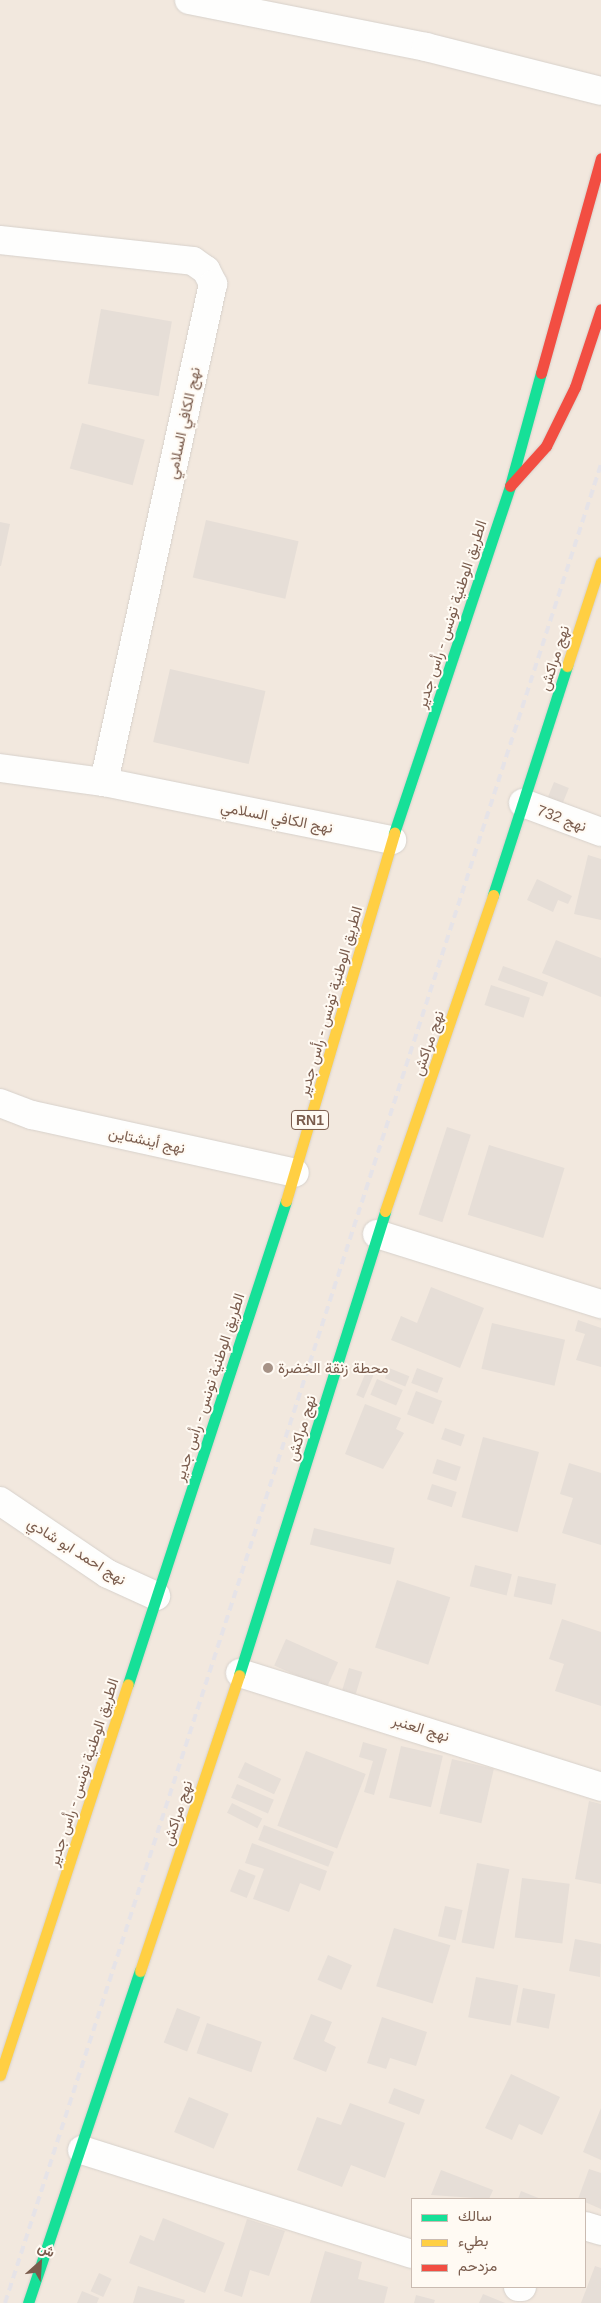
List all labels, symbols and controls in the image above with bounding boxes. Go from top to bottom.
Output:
street label: نهج الكافي السلامي [162,365,204,481]
street label: الطريق الوطنية تونس - رأس جدير [412,518,490,710]
street label: نهج مراكش [535,623,573,693]
street label: نهج الكافي السلامي [219,797,335,837]
street label: نهج 732 [535,801,589,835]
street label: الطريق الوطنية تونس - رأس جدير [294,904,366,1098]
street label: نهج مراكش [408,1008,448,1078]
road number: RN1 [290,1108,330,1132]
street label: نهج أينشتاين [107,1123,187,1157]
street label: الطريق الوطنية تونس - رأس جدير [170,1291,248,1483]
place label: محطة زنقة الخضرة [278,1359,389,1377]
marker: محطة زنقة الخضرة [262,1362,274,1374]
street label: نهج مراكش [282,1393,320,1463]
street label: نهج احمد ابو شادي [24,1513,130,1589]
street label: الطريق الوطنية تونس - رأس جدير [44,1676,122,1868]
street label: نهج العنبر [390,1711,452,1745]
street label: نهج مراكش [158,1778,196,1848]
legend [411,2198,586,2288]
text: سالك [458,2207,492,2224]
text: بطيء [458,2232,488,2249]
north arrow [15,2238,65,2288]
text: ش [35,2239,58,2260]
text: مزدحم [458,2257,497,2274]

